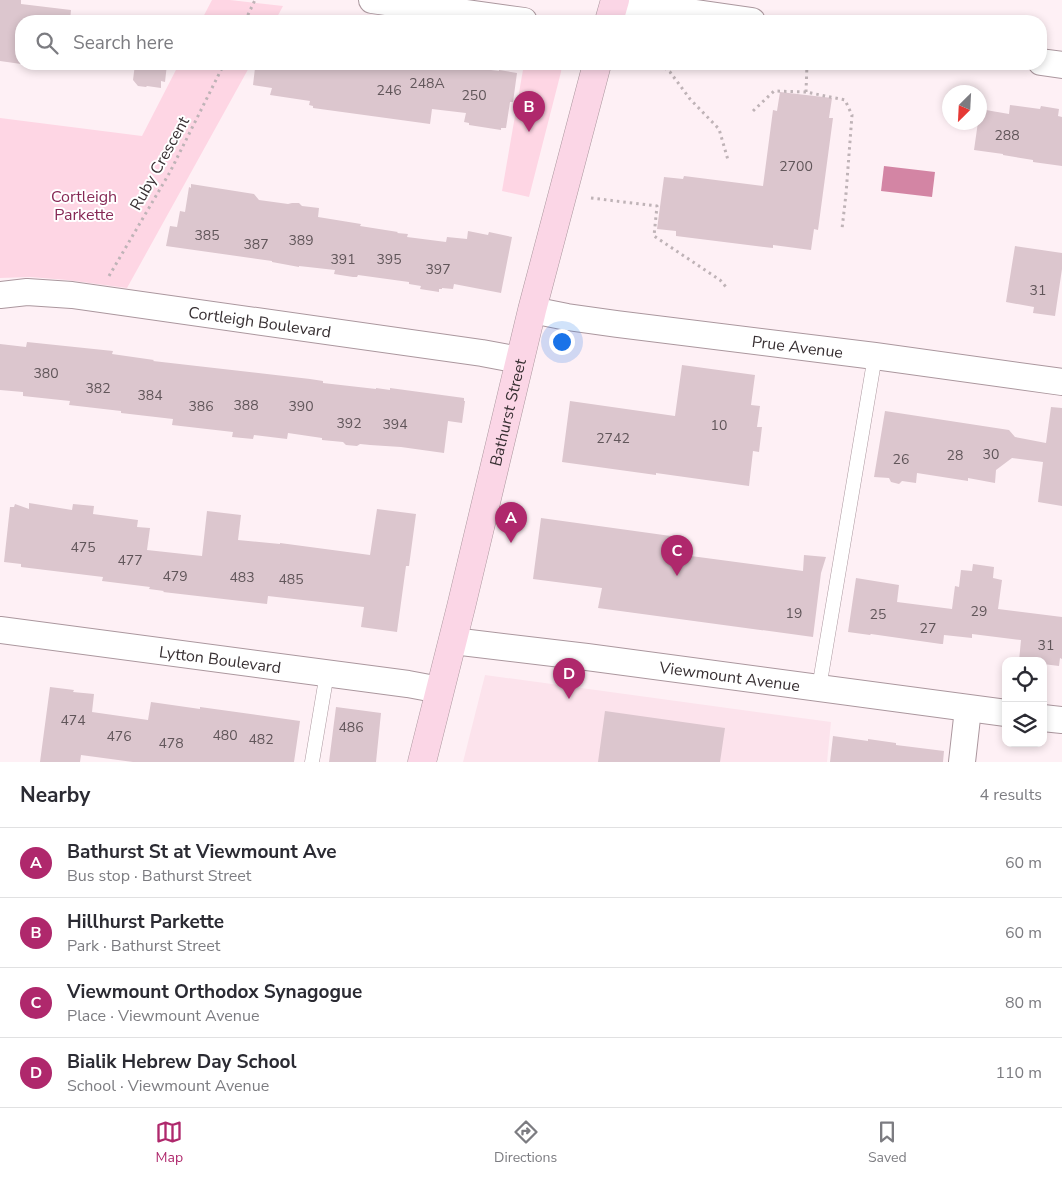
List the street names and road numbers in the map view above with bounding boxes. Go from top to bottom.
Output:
street label: Ruby Crescent [125,112,195,214]
street label: Cortleigh Boulevard [187,302,332,344]
street label: Prue Avenue [750,331,844,364]
street label: Bathurst Street [485,356,532,468]
street label: Lytton Boulevard [158,641,282,679]
street label: Viewmount Avenue [657,657,801,697]

